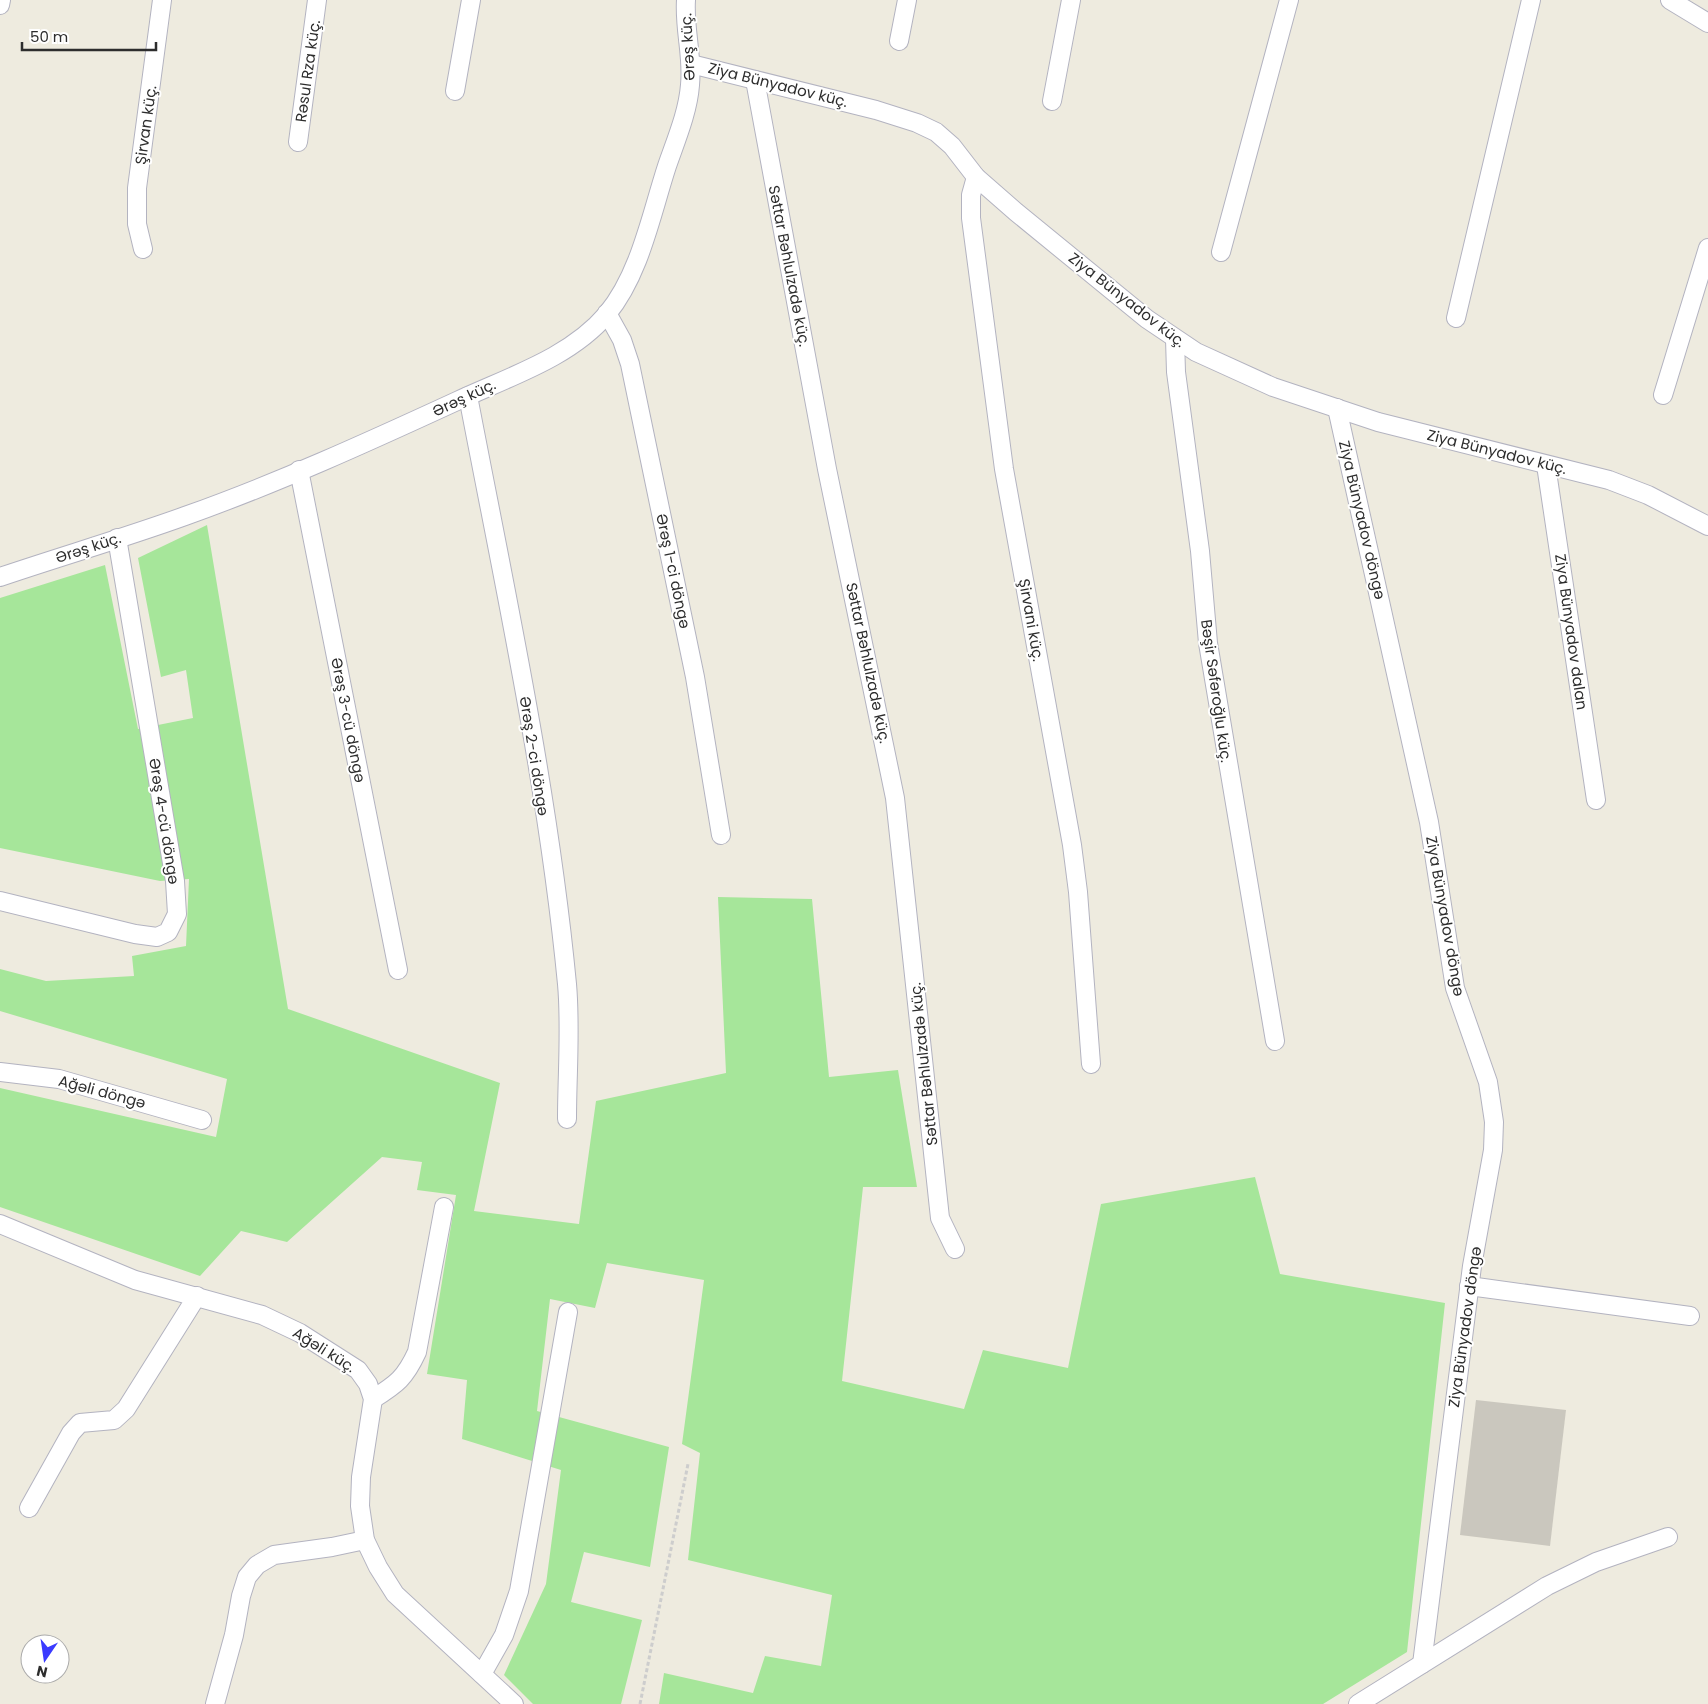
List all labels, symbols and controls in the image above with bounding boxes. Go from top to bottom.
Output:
street label: Ərəş küç. [675,12,700,82]
street label: Rəsul Rza küç. [290,18,325,123]
scale bar [22,20,156,52]
text: 50 m [30,26,68,47]
street label: Ziya Bünyadov küç. [706,57,850,112]
street label: Şirvan küç. [130,84,161,166]
street label: Səttar Bəhlulzadə küç. [764,183,815,348]
street label: Ziya Bünyadov küç. [1064,247,1190,352]
street label: Ərəş küç. [428,374,499,421]
street label: Ziya Bünyadov küç. [1425,424,1569,479]
street label: Ziya Bünyadov döngə [1334,438,1391,601]
street label: Ərəş 1-ci döngə [651,511,696,630]
street label: Ərəş küç. [52,527,123,568]
street label: Ziya Bünyadov dalan [1550,553,1593,711]
street label: Şirvani küç. [1014,577,1049,663]
street label: Səttar Bəhlulzadə küç. [841,581,896,745]
street label: Bəşir Səfəroğlu küç. [1196,618,1237,764]
street label: Ərəş 3-cü döngə [326,656,371,784]
street label: Ərəş 2-ci döngə [515,695,554,817]
street label: Ərəş 4-cü döngə [144,756,185,886]
street label: Ziya Bünyadov döngə [1421,834,1470,998]
street label: Səttar Bəhlulzadə küç. [904,981,943,1147]
street label: Ağəli döngə [56,1070,148,1113]
street label: Ziya Bünyadov döngə [1443,1245,1486,1409]
street label: Ağəli küç. [289,1322,360,1377]
north arrow [20,1634,70,1684]
text: N [35,1661,49,1683]

